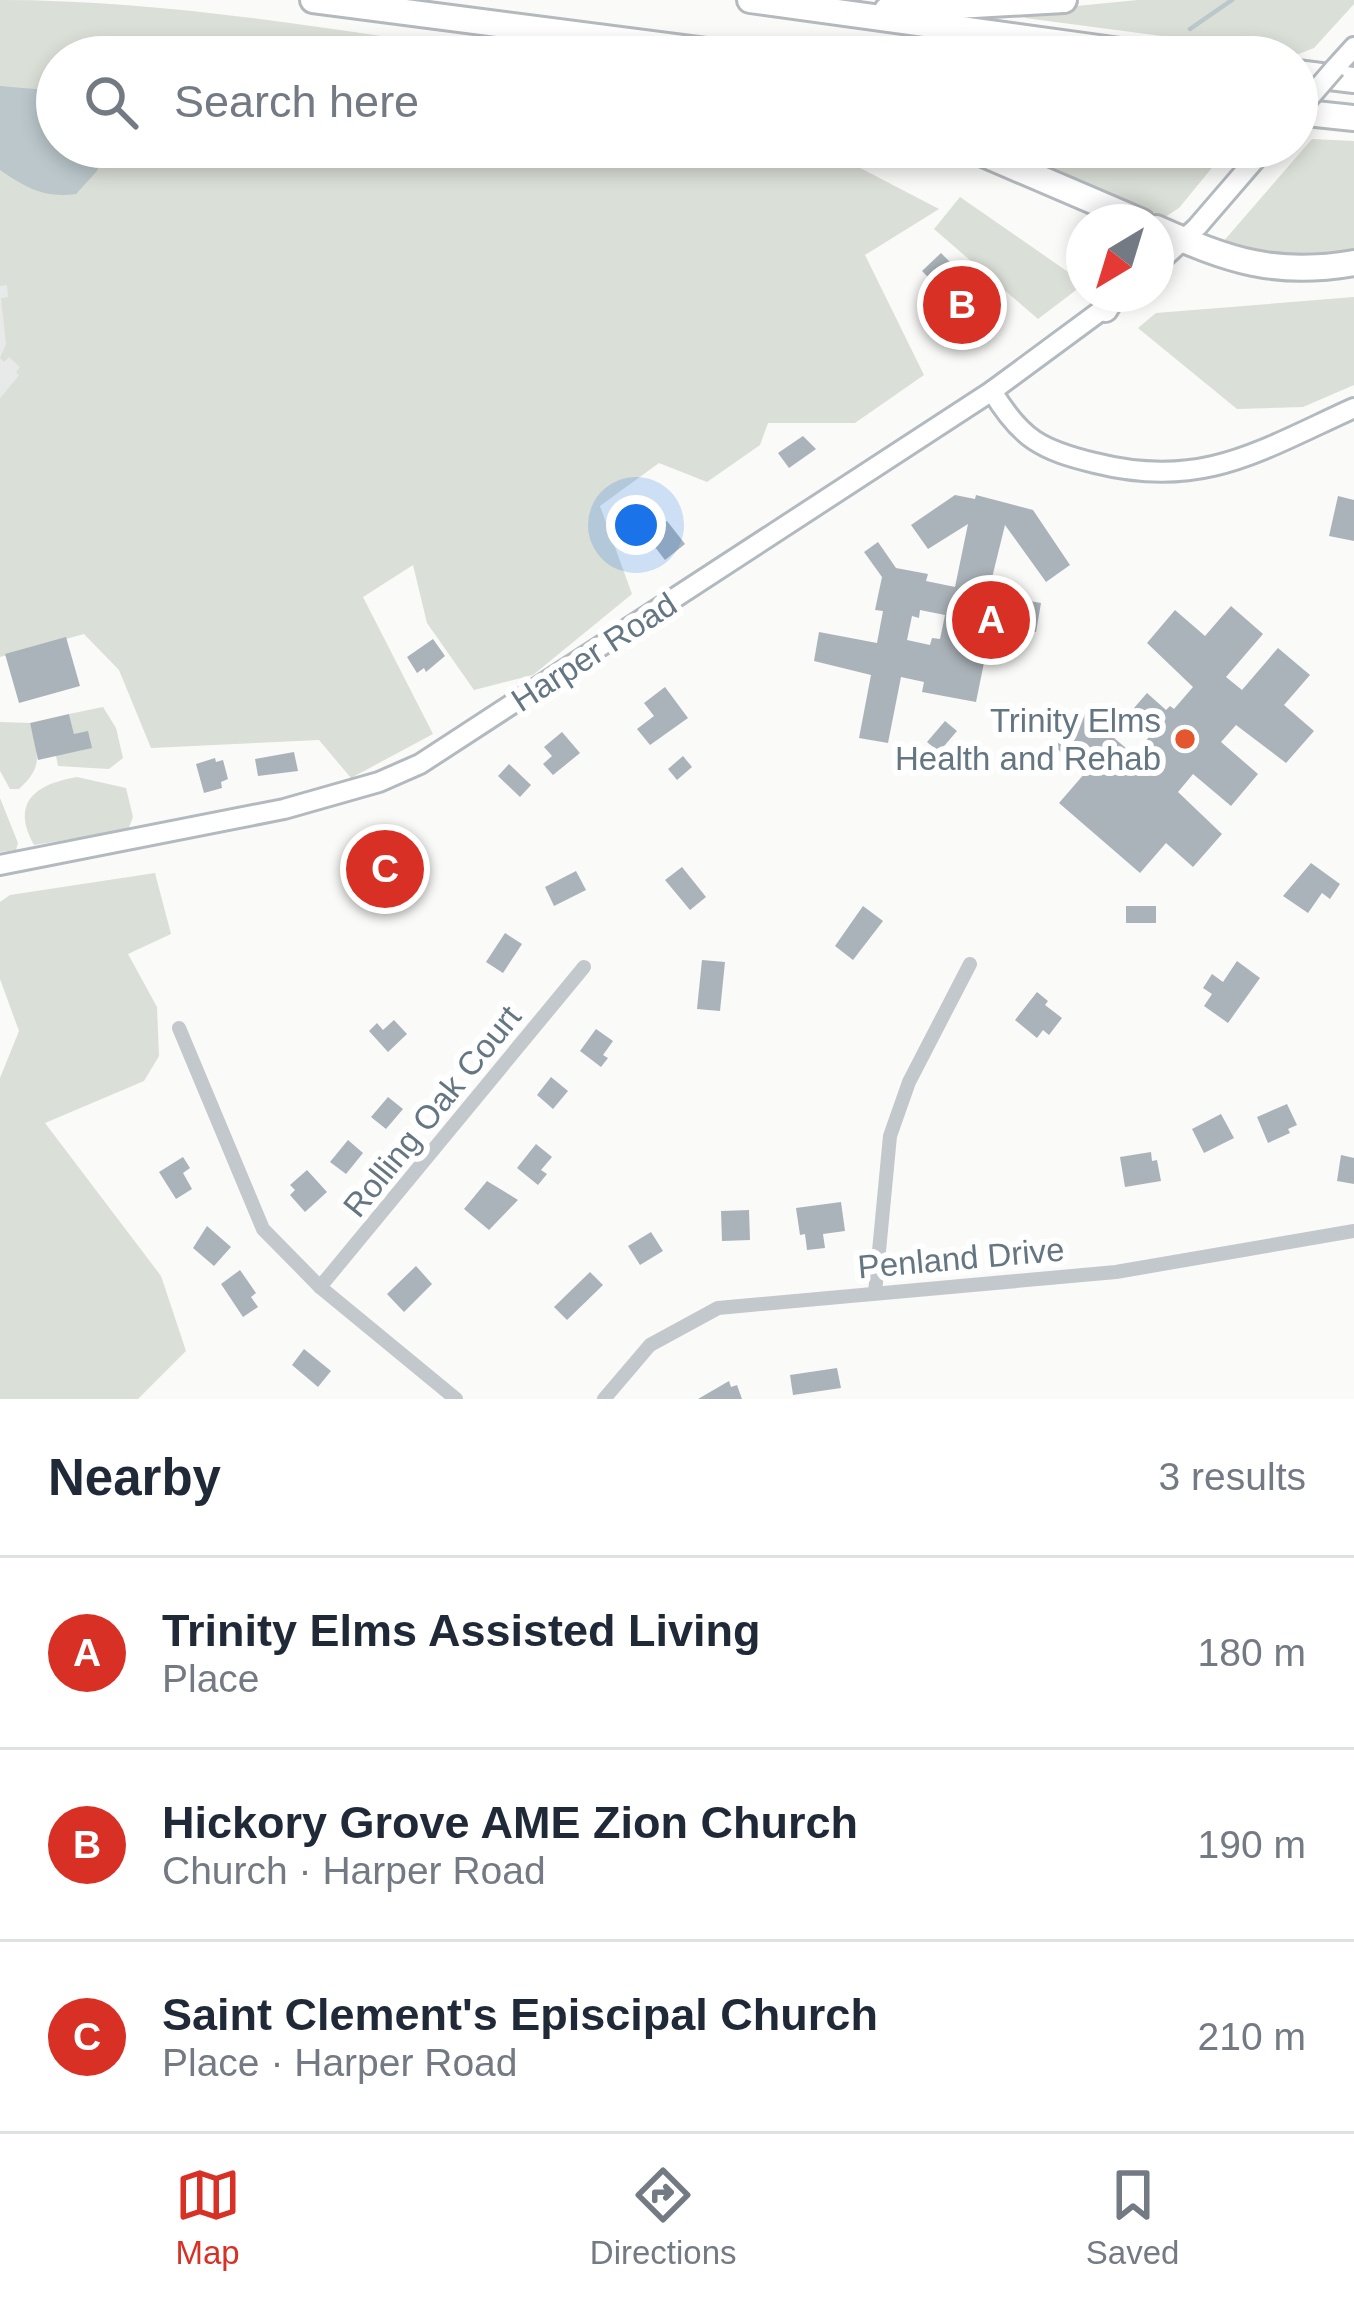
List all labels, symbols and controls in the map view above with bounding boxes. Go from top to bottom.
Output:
search box [36,36,1318,168]
icon: search [78,69,144,135]
text: Search here [174,76,419,127]
north arrow [1066,204,1174,312]
pin: B [923,260,1001,350]
your location [606,495,666,555]
pin: A [952,575,1030,665]
street label: Harper Road [505,585,683,719]
place label: Trinity Elms Health and Rehab [895,702,1161,777]
marker: Trinity Elms Health and Rehab [1172,726,1198,752]
pin: C [346,824,424,914]
street label: Rolling Oak Court [336,998,528,1224]
street label: Penland Drive [856,1231,1066,1285]
text: Nearby [48,1449,221,1506]
text: 3 results [1159,1455,1306,1498]
text: Trinity Elms Assisted Living [162,1605,761,1656]
text: A [73,1631,101,1674]
text: 180 m [1198,1631,1306,1674]
text: Place [162,1657,260,1700]
text: Hickory Grove AME Zion Church [162,1797,858,1848]
text: B [73,1823,101,1866]
text: 190 m [1198,1823,1306,1866]
text: Church · Harper Road [162,1849,546,1892]
text: Saint Clement's Episcipal Church [162,1989,878,2040]
text: C [73,2015,101,2058]
text: 210 m [1198,2015,1306,2058]
text: Place · Harper Road [162,2041,518,2084]
tab: Map [175,2162,241,2272]
tab: Directions [590,2162,737,2272]
tab: Saved [1086,2162,1179,2272]

